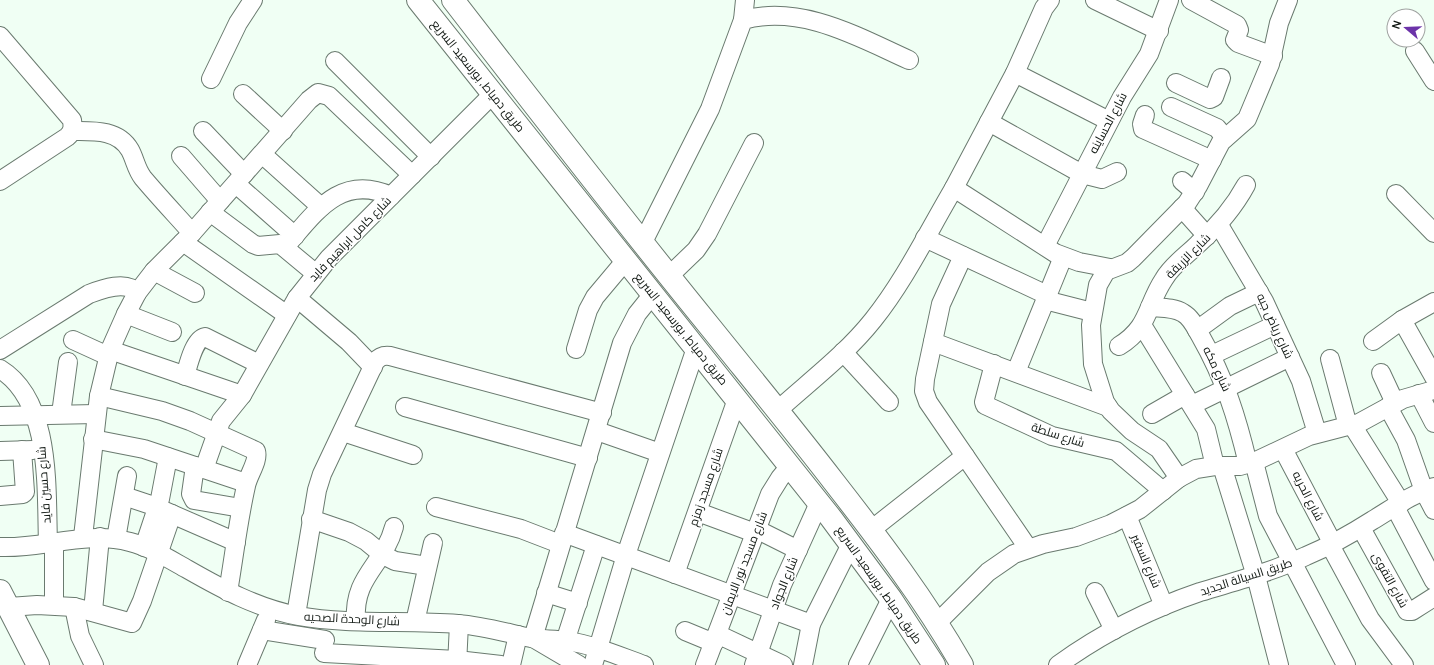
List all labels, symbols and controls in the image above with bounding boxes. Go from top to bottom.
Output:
north arrow [1386,8,1426,48]
street label: طريق دمياط, بورسعيد السريع [428,16,529,136]
text: N [1388,18,1404,31]
street label: شارع الحساينه [1084,89,1131,156]
street label: شارع كامل ابراهيم فايد [305,192,395,285]
street label: شارع الزريقة [1161,229,1214,282]
street label: طريق دمياط, بورسعيد السريع [631,269,732,389]
street label: شارع رياض جبه [1253,290,1298,361]
street label: شارع مكه [1199,343,1236,394]
street label: شارع سلطة [1029,418,1087,451]
street label: شارع مسجد زمزم [684,445,727,528]
street label: شارع حسين فايد [32,446,55,524]
street label: شارع الحريه [1289,468,1328,524]
street label: شارع مسجد نور الايمان [716,509,771,617]
street label: طريق دمياط, بورسعيد السريع [832,522,927,647]
street label: شارع السفير [1127,530,1166,591]
street label: شارع التقوى [1368,549,1413,611]
street label: شارع الجواد [765,554,802,612]
street label: طريق السيالة الجديد [1197,554,1294,599]
street label: شارع الوحدة الصحيه [304,607,401,630]

